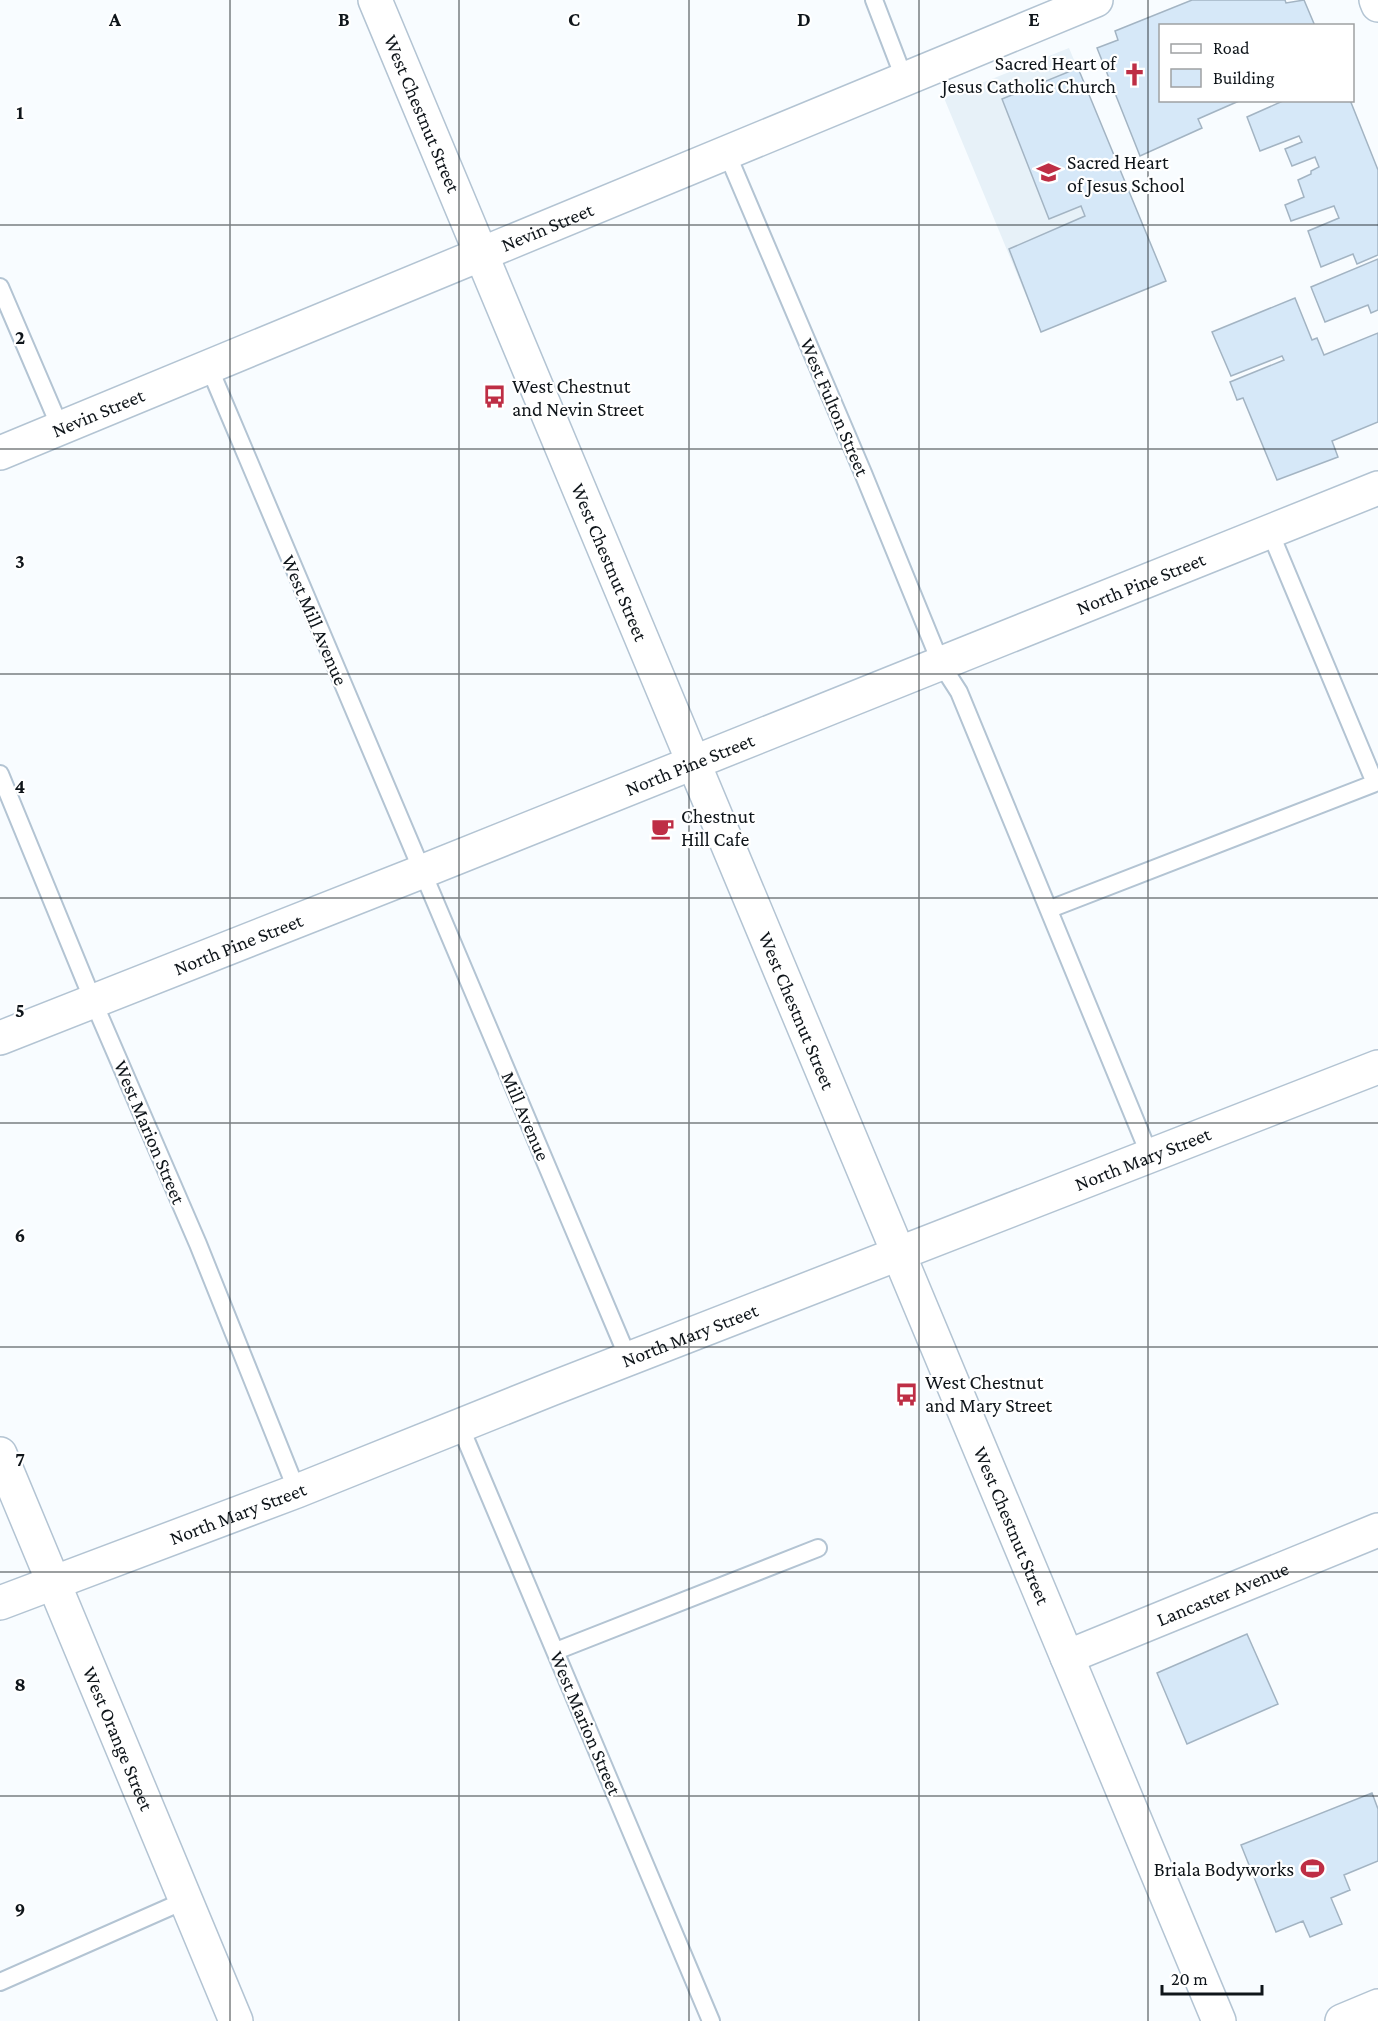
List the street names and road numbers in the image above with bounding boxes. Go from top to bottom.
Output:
street label: West Chestnut Street [380,31,465,196]
street label: Nevin Street [498,198,597,256]
street label: West Fulton Street [796,335,874,480]
street label: Nevin Street [49,384,148,441]
street label: West Chestnut Street [567,480,653,645]
street label: North Pine Street [1073,547,1209,619]
street label: West Mill Avenue [278,551,352,689]
street label: North Pine Street [622,728,757,800]
street label: North Pine Street [171,909,306,979]
street label: West Chestnut Street [754,928,840,1093]
street label: West Marion Street [110,1057,190,1208]
street label: Mill Avenue [497,1068,555,1164]
street label: North Mary Street [1071,1122,1214,1195]
street label: North Mary Street [619,1298,761,1371]
street label: West Chestnut Street [969,1443,1055,1608]
street label: North Mary Street [166,1477,309,1549]
street label: Lancaster Avenue [1153,1557,1292,1630]
street label: West Marion Street [546,1648,626,1799]
street label: West Orange Street [79,1663,158,1814]

